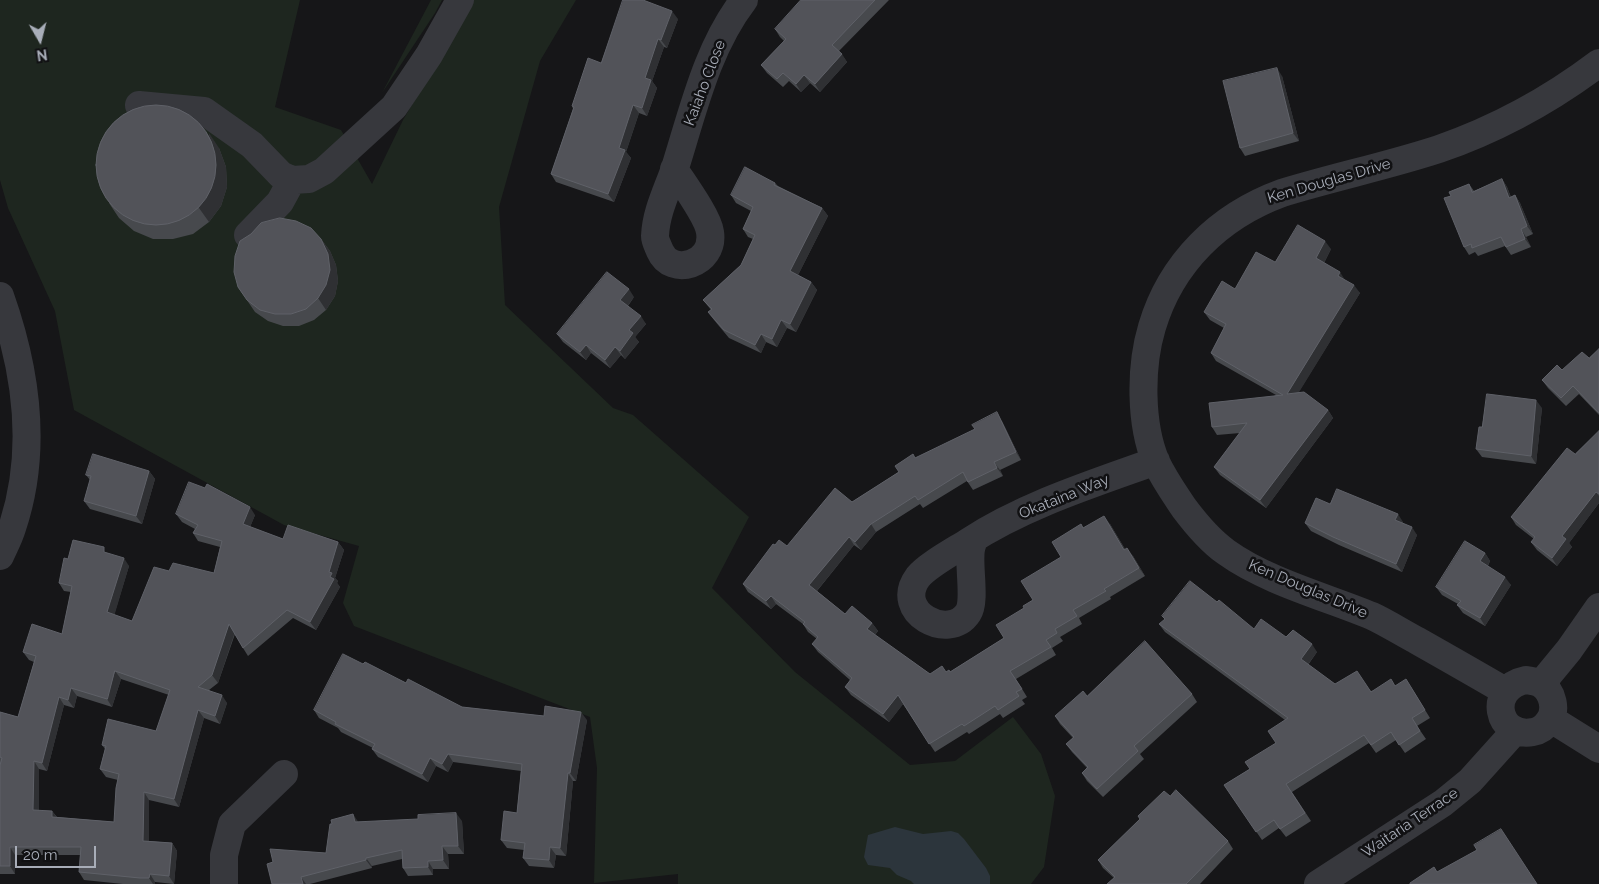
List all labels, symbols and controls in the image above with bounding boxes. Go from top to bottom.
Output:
north arrow [15,15,65,65]
street label: Kaiaho Close [680,38,730,128]
text: N [36,46,48,64]
street label: Ken Douglas Drive [1265,155,1393,207]
street label: Okataina Way [1016,471,1112,523]
street label: Ken Douglas Drive [1246,556,1370,622]
street label: Waitaria Terrace [1359,784,1461,862]
scale bar [18,836,99,868]
text: 20 m [23,846,58,864]

